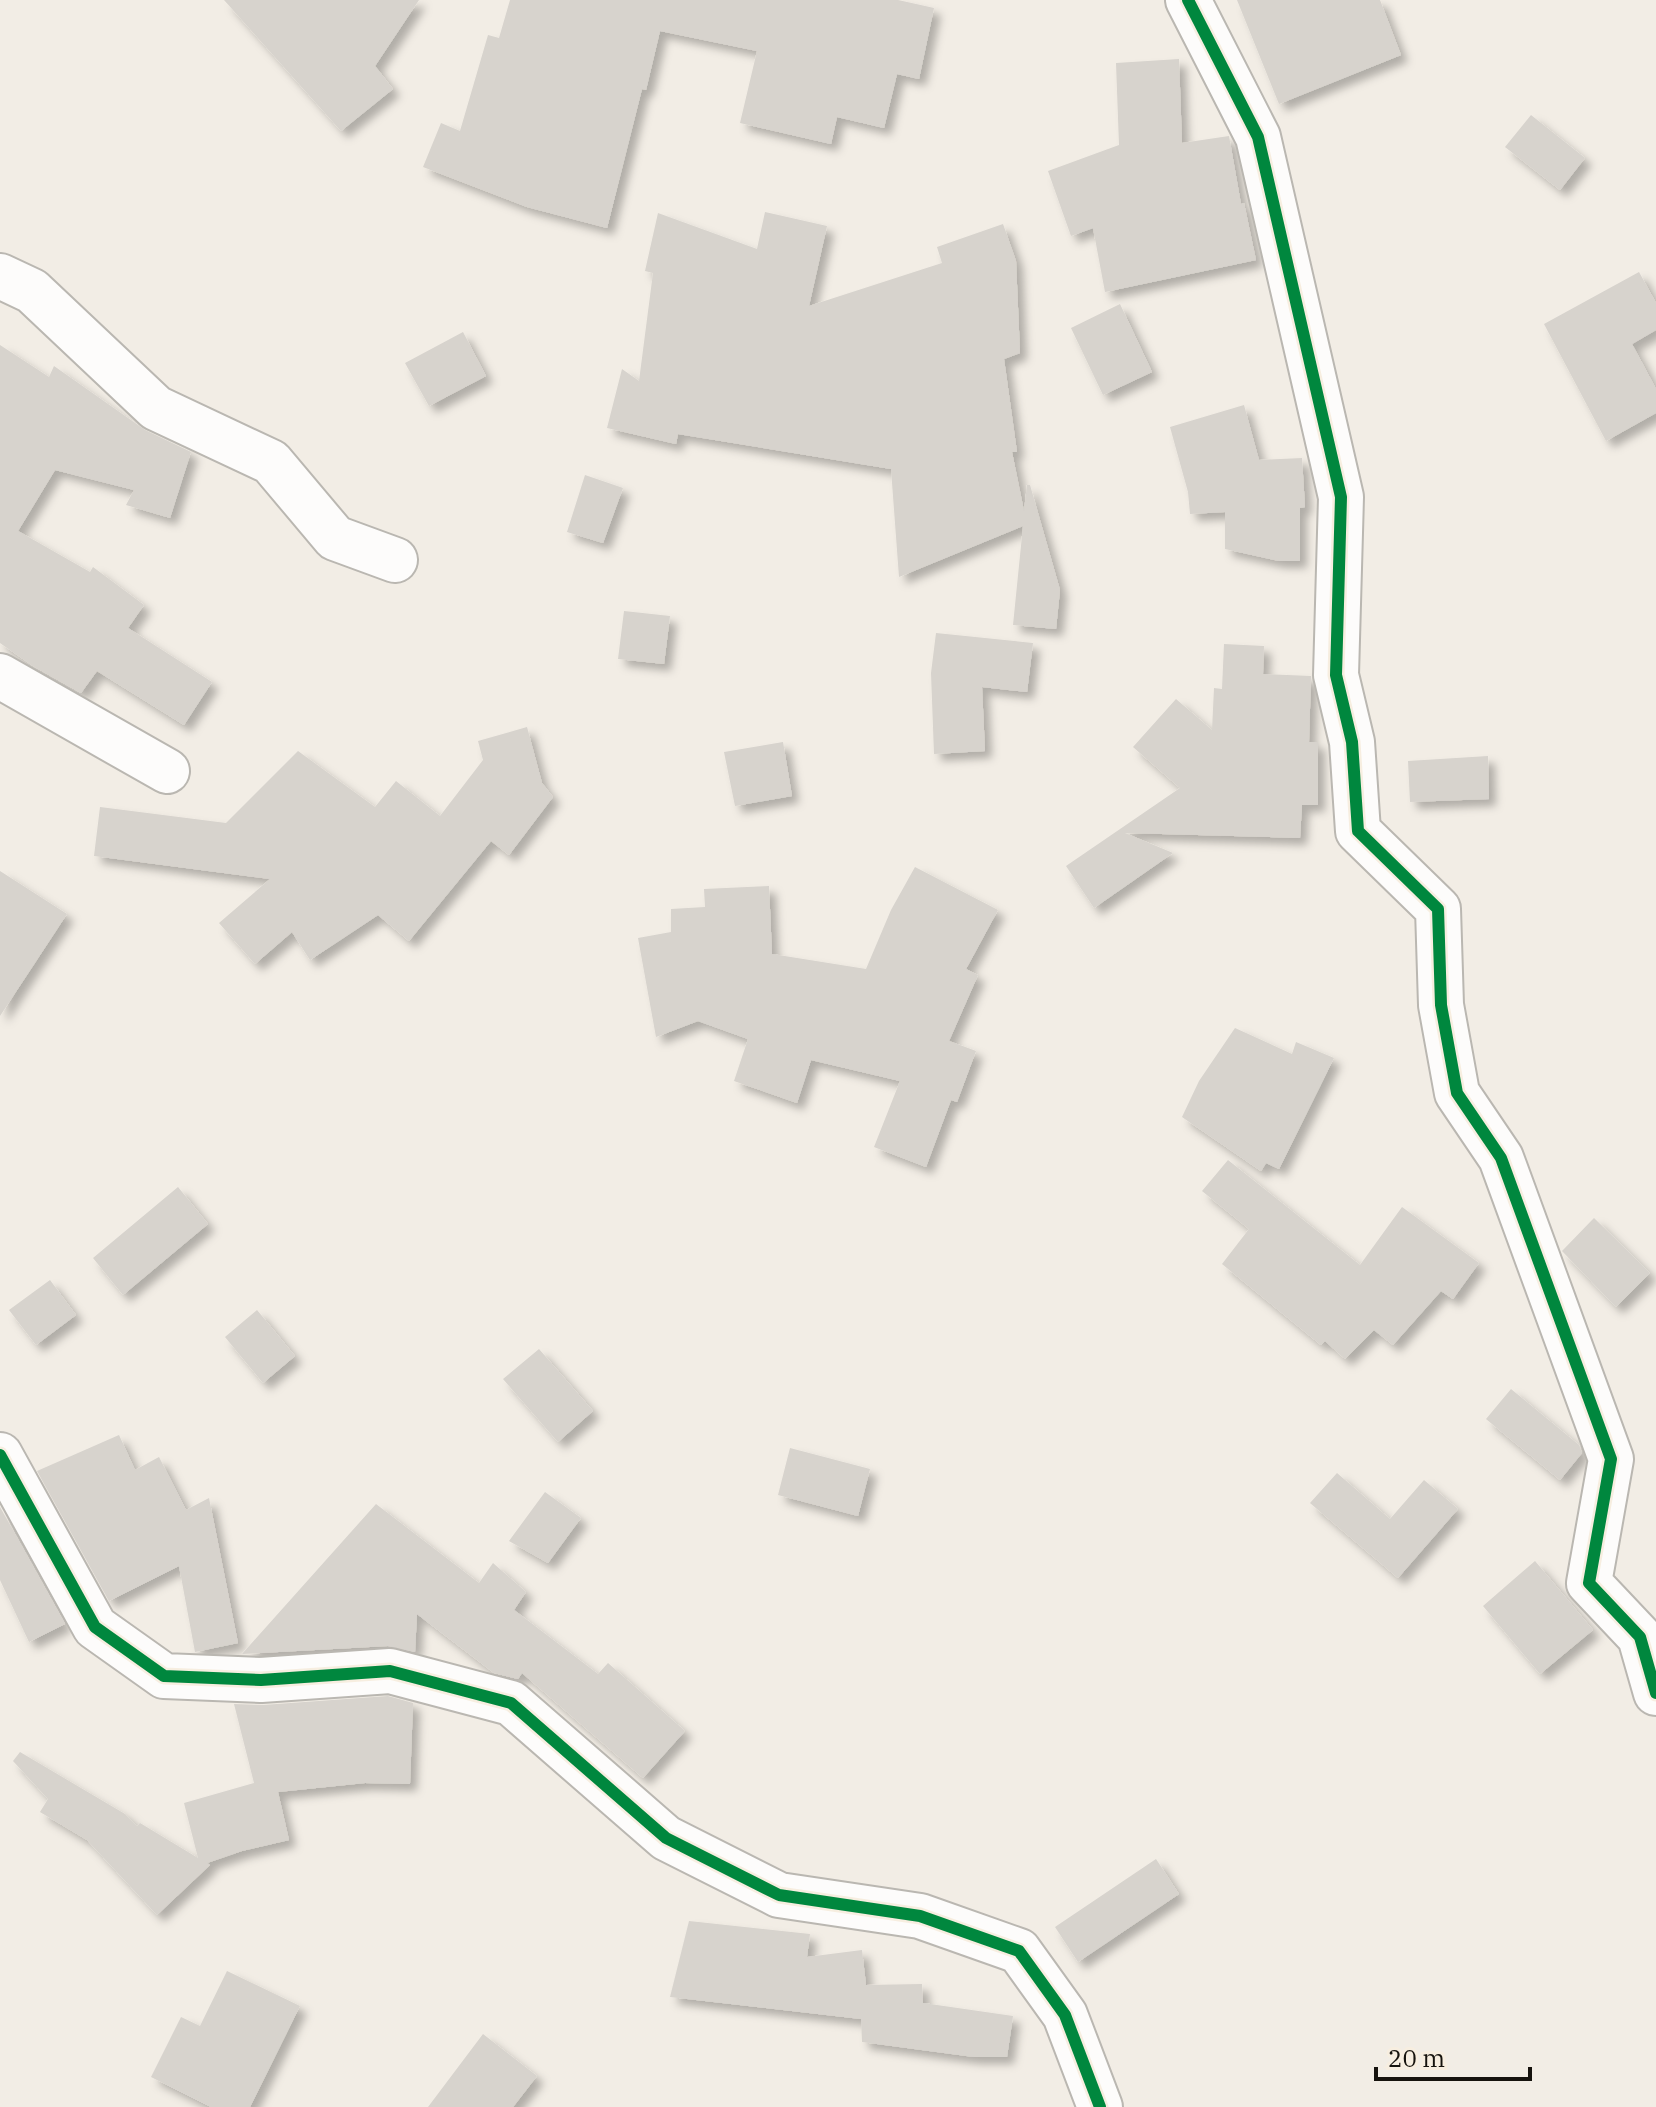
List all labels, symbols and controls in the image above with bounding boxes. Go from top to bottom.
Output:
scale bar [1376,2031,1530,2081]
text: 20 m [1388,2042,1445,2074]

